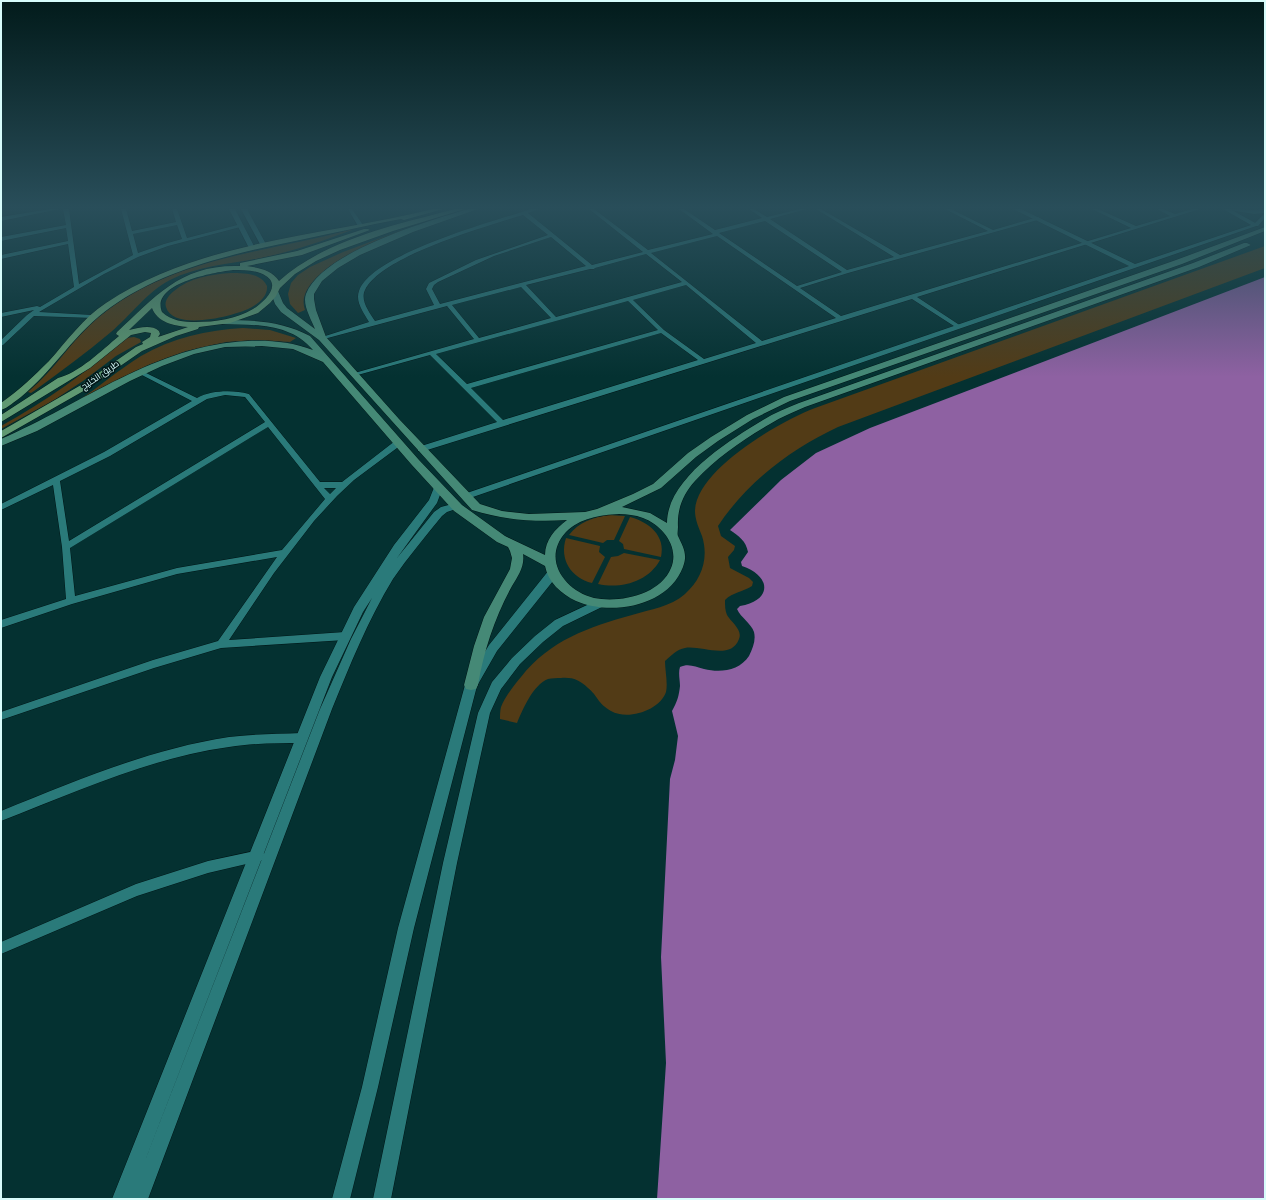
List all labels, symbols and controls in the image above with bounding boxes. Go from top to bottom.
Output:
street label: طريق الخليج [79,358,122,393]

